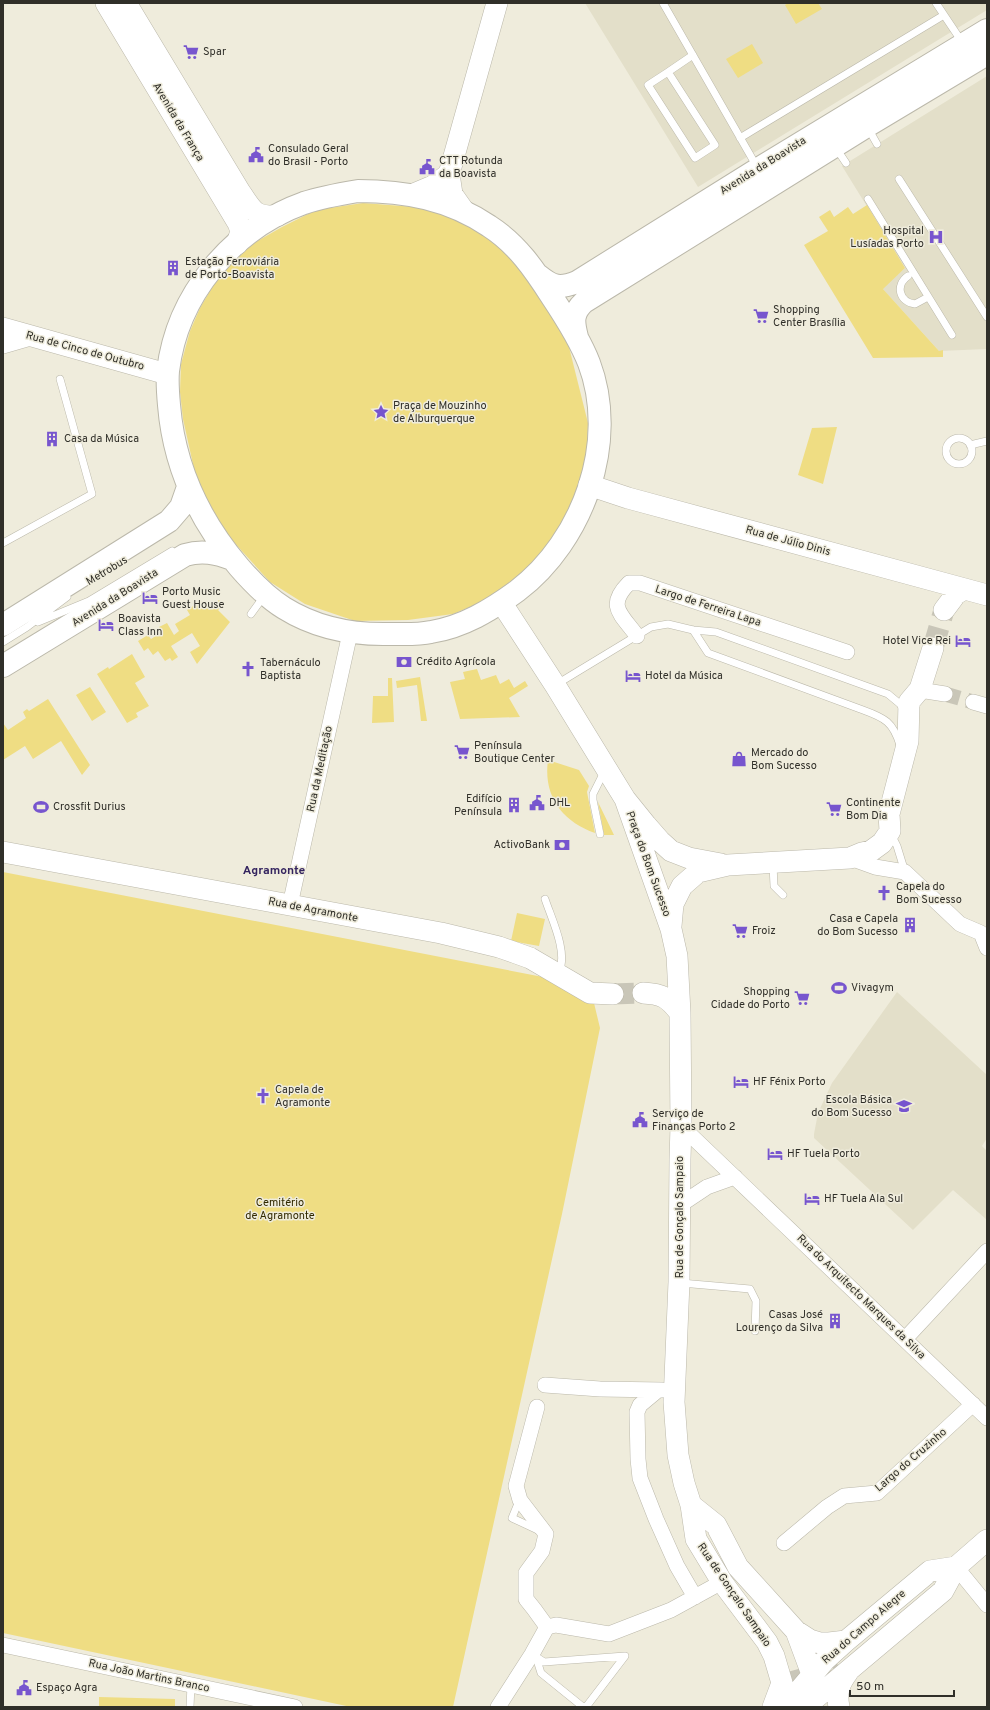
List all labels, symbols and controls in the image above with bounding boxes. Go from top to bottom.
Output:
supermarket icon: Spar [182,43,200,61]
place label: Spar [203,45,227,59]
street label: Avenida da França [149,80,207,164]
street label: Avenida da Boavista [717,134,809,198]
place label: Consulado Geral do Brasil - Porto [268,142,349,169]
public building icon: Consulado Geral do Brasil - Porto [247,146,265,164]
place label: CTT Rotunda da Boavista [439,154,503,181]
public building icon: CTT Rotunda da Boavista [418,158,436,176]
place label: Hospital Lusíadas Porto [850,224,924,251]
hospital icon: Hospital Lusíadas Porto [927,228,945,246]
place label: Estação Ferroviária de Porto-Boavista [185,255,279,282]
building icon: Estação Ferroviária de Porto-Boavista [164,259,182,277]
place label: Shopping Center Brasília [773,303,846,330]
supermarket icon: Shopping Center Brasília [752,307,770,325]
street label: Rua de Cinco de Outubro [24,328,146,374]
place label: Praça de Mouzinho de Alburquerque [393,399,487,426]
place icon: Praça de Mouzinho de Alburquerque [372,403,390,421]
building icon: Casa da Música [43,430,61,448]
place label: Casa da Música [64,432,139,446]
street label: Rua de Júlio Dinis [744,523,832,559]
street label: Metrobus [84,553,130,589]
street label: Avenida da Boavista [69,566,161,630]
street label: Largo de Ferreira Lapa [653,582,763,630]
place label: Porto Music Guest House [162,585,224,612]
hotel icon: Porto Music Guest House [141,589,159,607]
place label: Boavista Class Inn [118,612,162,639]
hotel icon: Boavista Class Inn [97,616,115,634]
hotel icon: Hotel Vice Rei [954,632,972,650]
place label: Hotel Vice Rei [882,634,951,648]
bank icon: Crédito Agrícola [395,653,413,671]
place label: Crédito Agrícola [416,655,496,669]
place label: Tabernáculo Baptista [260,656,321,683]
church icon: Tabernáculo Baptista [239,660,257,678]
hotel icon: Hotel da Música [624,667,642,685]
place label: Hotel da Música [645,669,723,683]
street label: Rua da Meditação [304,725,336,813]
place label: Península Boutique Center [474,739,556,766]
supermarket icon: Península Boutique Center [453,743,471,761]
place label: Mercado do Bom Sucesso [751,746,817,773]
shop icon: Mercado do Bom Sucesso [730,750,748,768]
place label: Edifício Península [454,792,502,819]
public building icon: DHL [528,794,546,812]
building icon: Edifício Península [505,796,523,814]
place label: DHL [549,796,570,810]
place label: Continente Bom Dia [846,796,900,823]
sports icon: Crossfit Durius [32,798,50,816]
place label: Crossfit Durius [53,800,126,814]
supermarket icon: Continente Bom Dia [825,800,843,818]
street label: Praça do Bom Sucesso [622,809,674,919]
bank icon: ActivoBank [553,836,571,854]
place label: ActivoBank [494,838,550,852]
district label: Agramonte [243,863,306,879]
place label: Capela do Bom Sucesso [896,880,962,907]
church icon: Capela do Bom Sucesso [875,884,893,902]
street label: Rua de Agramonte [267,894,359,926]
place label: Casa e Capela do Bom Sucesso [817,912,898,939]
building icon: Casa e Capela do Bom Sucesso [901,916,919,934]
supermarket icon: Froiz [731,922,749,940]
place label: Froiz [752,924,776,938]
sports icon: Vivagym [830,979,848,997]
place label: Vivagym [851,981,894,995]
place label: Shopping Cidade do Porto [711,985,790,1012]
supermarket icon: Shopping Cidade do Porto [793,989,811,1007]
hotel icon: HF Fénix Porto [732,1073,750,1091]
place label: HF Fénix Porto [753,1075,826,1089]
place label: Capela de Agramonte [275,1083,330,1110]
church icon: Capela de Agramonte [254,1087,272,1105]
place label: Escola Básica do Bom Sucesso [811,1093,892,1120]
school or university icon: Escola Básica do Bom Sucesso [895,1097,913,1115]
place label: Serviço de Finanças Porto 2 [652,1107,735,1134]
public building icon: Serviço de Finanças Porto 2 [631,1111,649,1129]
hotel icon: HF Tuela Porto [766,1145,784,1163]
place label: HF Tuela Porto [787,1147,860,1161]
street label: Rua de Gonçalo Sampaio [673,1156,687,1278]
hotel icon: HF Tuela Ala Sul [803,1190,821,1208]
place label: HF Tuela Ala Sul [824,1192,903,1206]
park label: Cemitério de Agramonte [245,1196,315,1223]
street label: Rua do Arquitecto Marques da Silva [794,1232,928,1362]
place label: Casas José Lourenço da Silva [736,1308,823,1335]
building icon: Casas José Lourenço da Silva [826,1312,844,1330]
street label: Largo do Cruzinho [872,1425,950,1495]
street label: Rua de Gonçalo Sampaio [694,1540,774,1650]
street label: Rua do Campo Alegre [819,1587,909,1667]
street label: Rua João Martins Branco [87,1656,211,1696]
scale bar [850,1672,954,1698]
public building icon: Espaço Agra [15,1679,33,1697]
text: 50 m [856,1679,884,1695]
place label: Espaço Agra [36,1681,97,1695]

